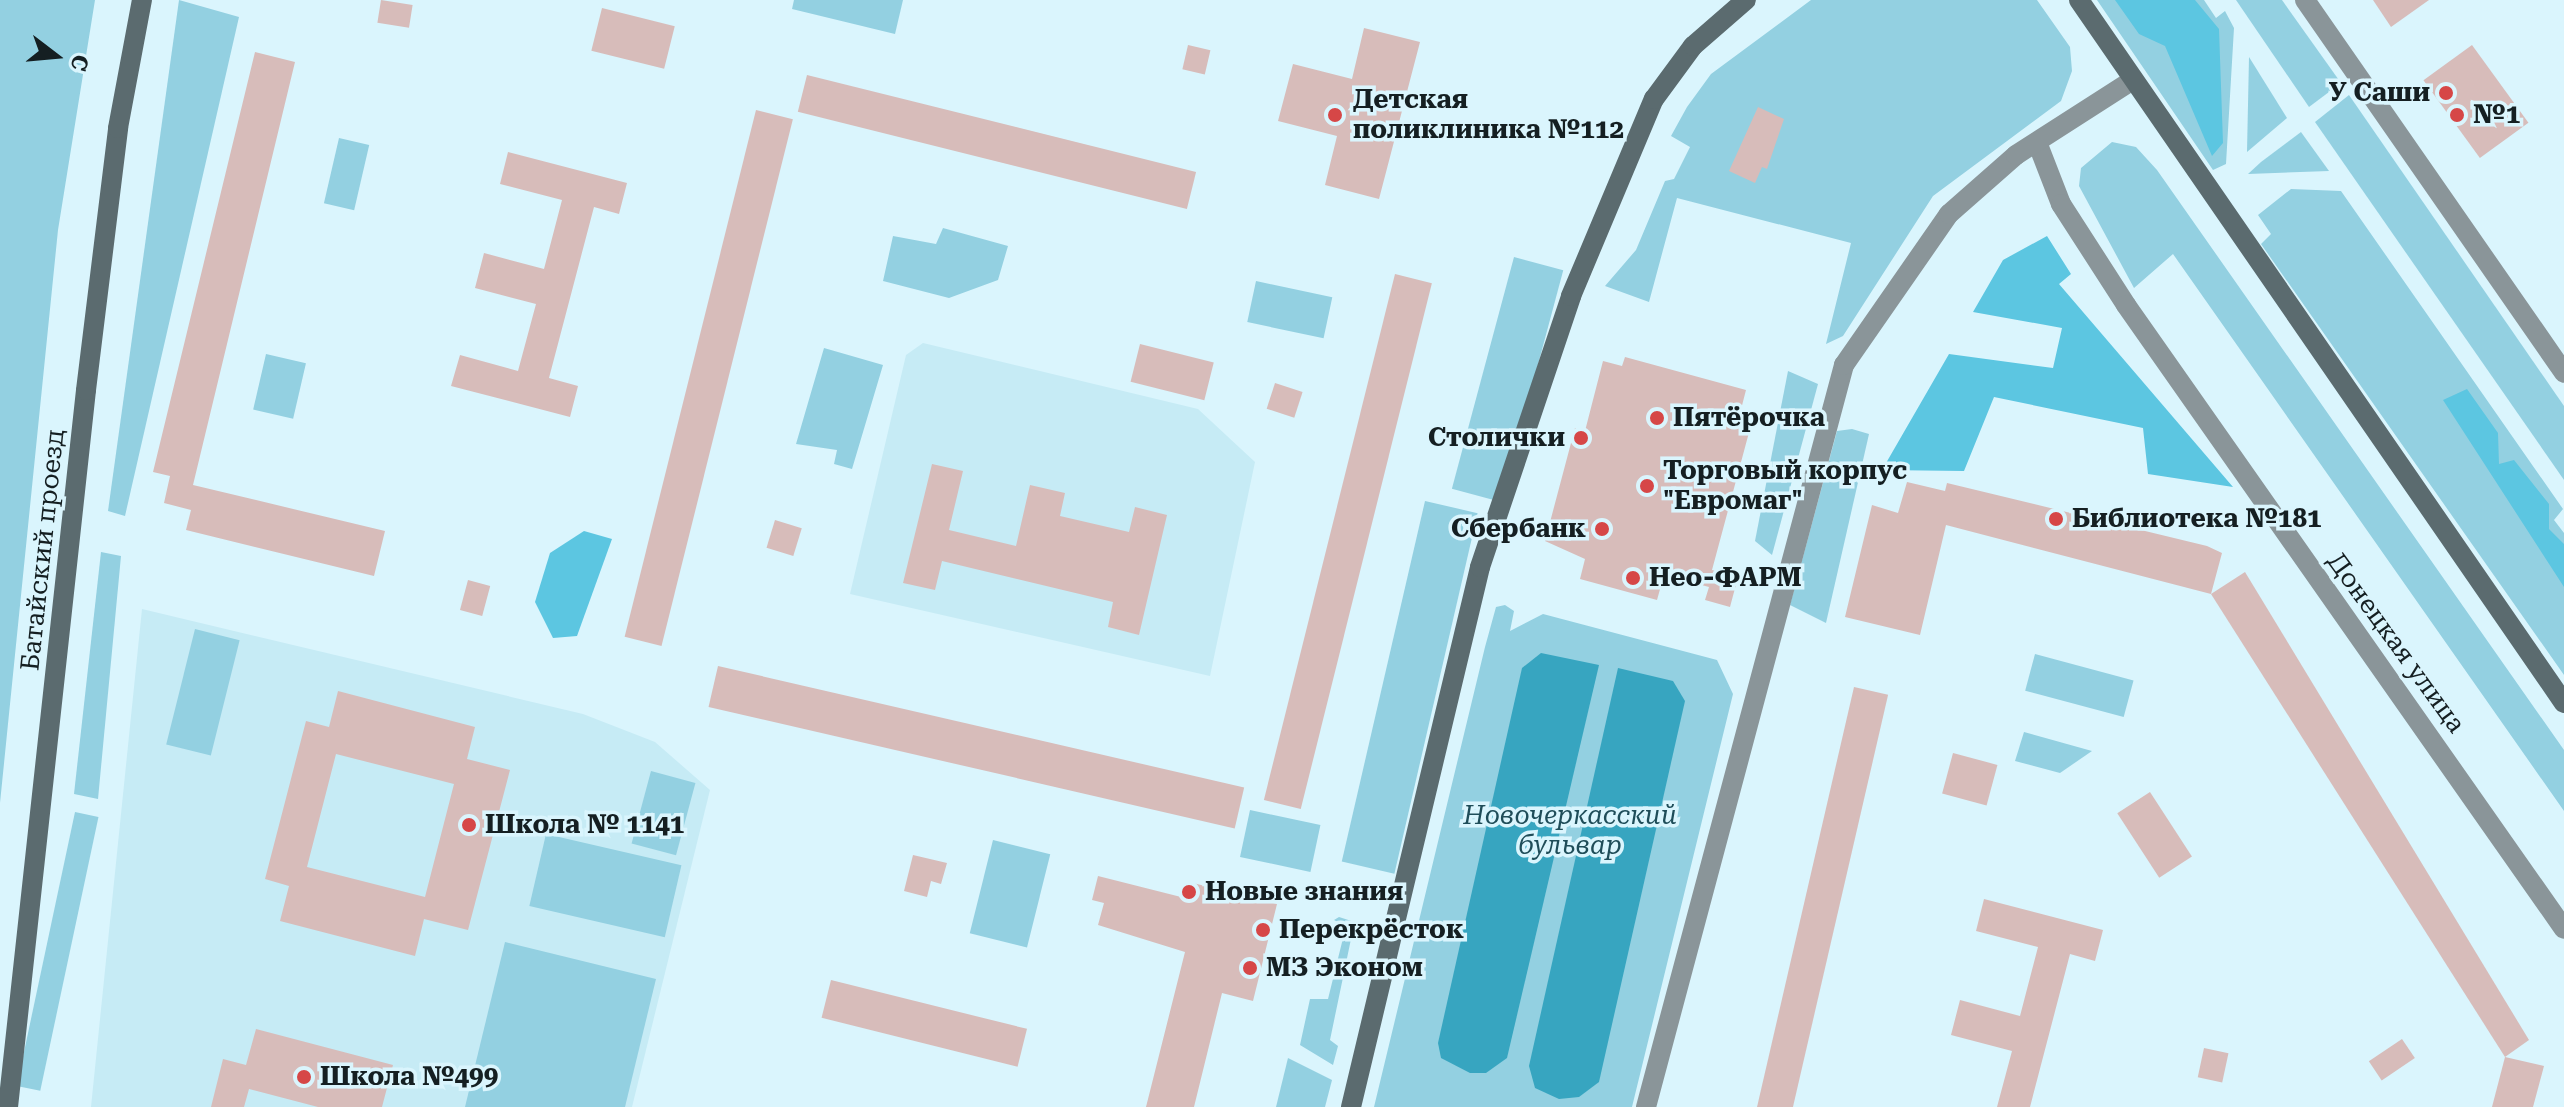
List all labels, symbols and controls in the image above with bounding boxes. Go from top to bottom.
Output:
north arrow [16,16,96,96]
text: С [65,52,94,74]
place label: У Саши [2329,77,2430,109]
place label: Детская поликлиника №112 [1353,84,1624,146]
marker: У Саши [2437,84,2455,102]
place label: №1 [2473,99,2520,131]
marker: Детская поликлиника №112 [1324,104,1346,126]
marker: №1 [2448,106,2466,124]
place label: Пятёрочка [1673,402,1825,434]
marker: Пятёрочка [1648,409,1666,427]
place label: Столички [1428,422,1565,454]
street label: Батайский проезд [15,428,71,672]
marker: Столички [1572,429,1590,447]
place label: Торговый корпус "Евромаг" [1663,455,1907,516]
marker: Торговый корпус "Евромаг" [1638,477,1656,495]
place label: Библиотека №181 [2072,503,2322,535]
marker: Библиотека №181 [2047,510,2065,528]
place label: Сбербанк [1451,513,1586,545]
marker: Сбербанк [1593,520,1611,538]
street label: Донецкая улица [2320,547,2472,739]
place label: Нео-ФАРМ [1649,562,1802,594]
marker: Нео-ФАРМ [1624,569,1642,587]
park label: Новочеркасский бульвар [1463,800,1677,862]
place label: Школа № 1141 [485,809,684,841]
marker: Школа № 1141 [460,816,478,834]
place label: Новые знания [1205,876,1403,908]
marker: Новые знания [1180,883,1198,901]
place label: Перекрёсток [1279,914,1464,946]
marker: Перекрёсток [1254,921,1272,939]
place label: МЗ Эконом [1266,952,1423,984]
marker: МЗ Эконом [1241,959,1259,977]
place label: Школа №499 [320,1061,498,1093]
marker: Школа №499 [295,1068,313,1086]

